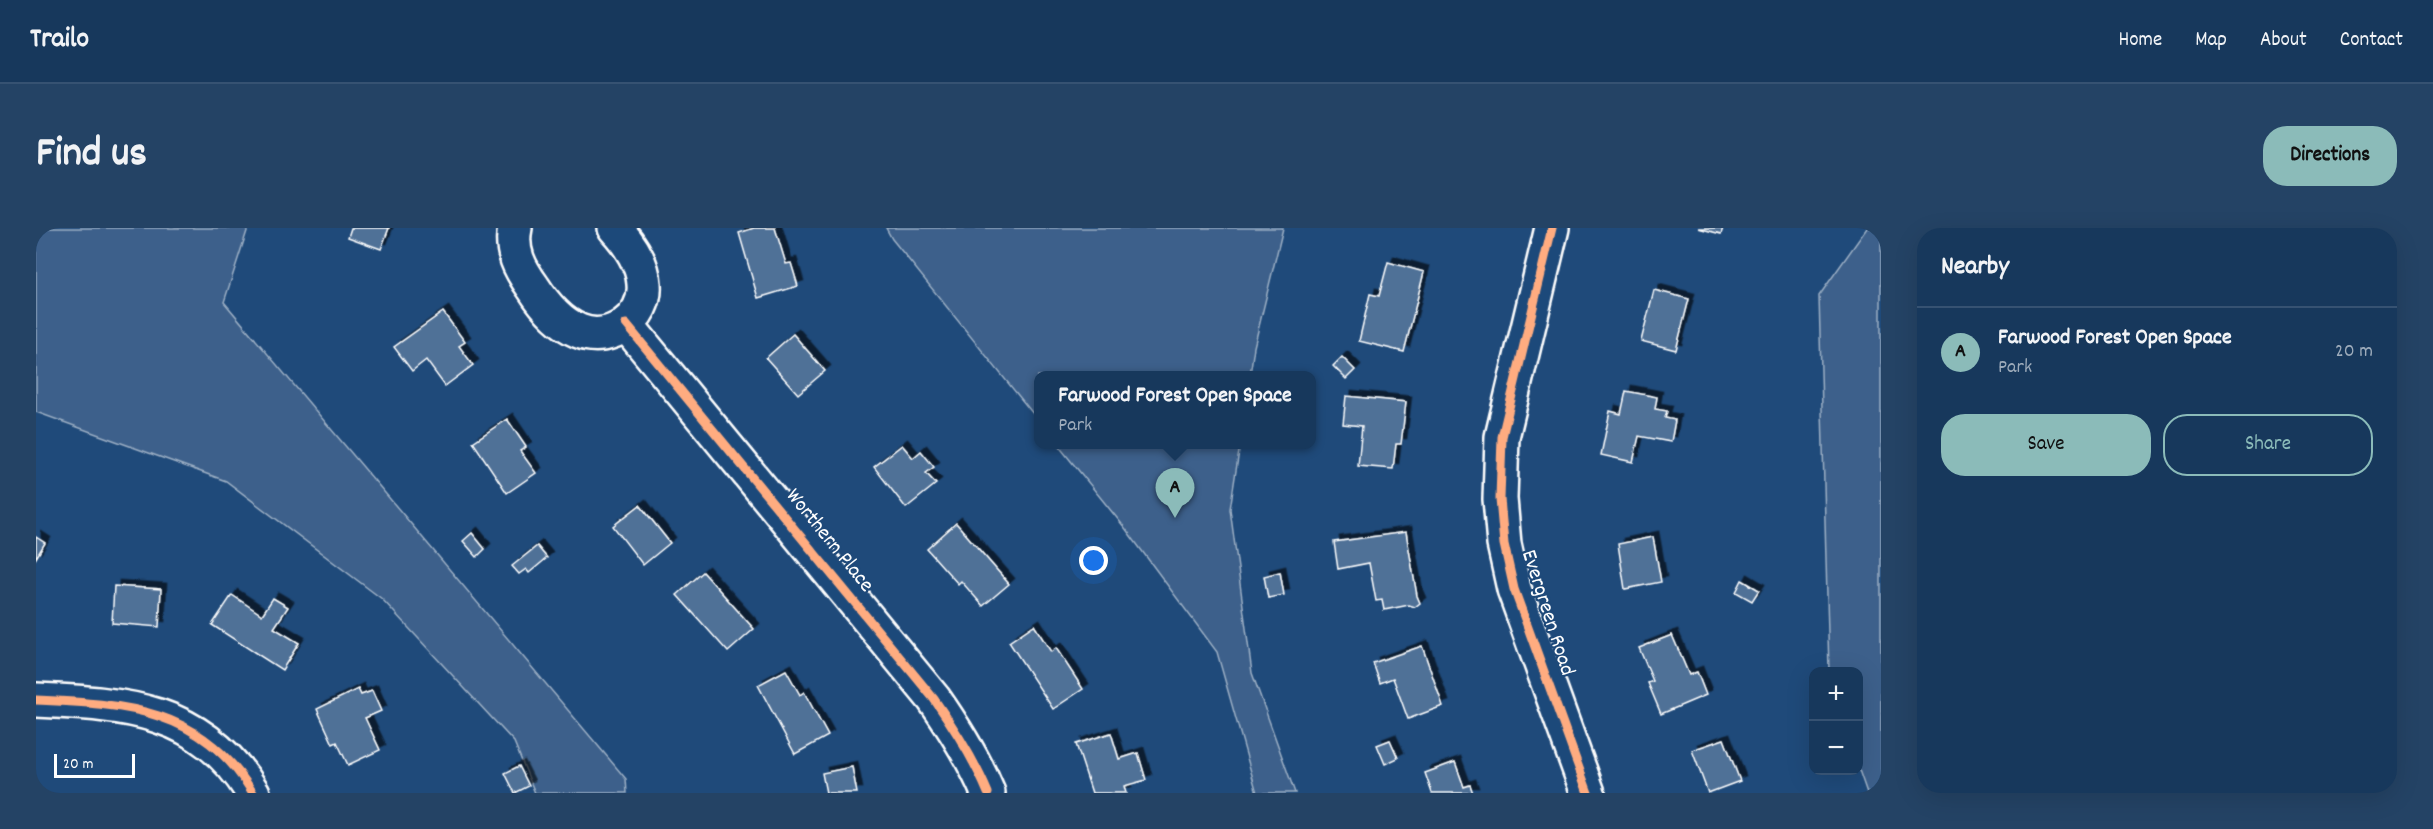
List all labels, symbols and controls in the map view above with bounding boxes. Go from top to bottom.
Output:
text: Trailo [30,21,89,61]
text: Home [2118,26,2162,56]
text: Map [2195,26,2227,56]
text: About [2260,26,2307,56]
text: Contact [2340,26,2403,56]
text: Find us [36,126,147,186]
button: Directions [2263,126,2397,186]
text: Nearby [1941,249,2009,286]
text: Farwood Forest Open Space [1998,323,2232,354]
text: A [1955,338,1966,366]
text: 20 m [2335,338,2373,366]
text: Park [1998,354,2032,382]
popup [1034,371,1316,449]
text: Farwood Forest Open Space [1058,381,1292,412]
text: Park [1058,412,1092,440]
button: Save [1941,414,2151,476]
button: Share [2163,414,2373,476]
pin: A [1156,468,1194,518]
street label: Worthern Place [777,482,881,600]
your location [1079,546,1108,575]
street label: Evergreen Road [1512,546,1582,680]
map controls [1809,667,1863,775]
button: + [1809,667,1863,721]
button: − [1809,721,1863,775]
scale bar [54,751,135,778]
text: 20 m [63,753,93,776]

